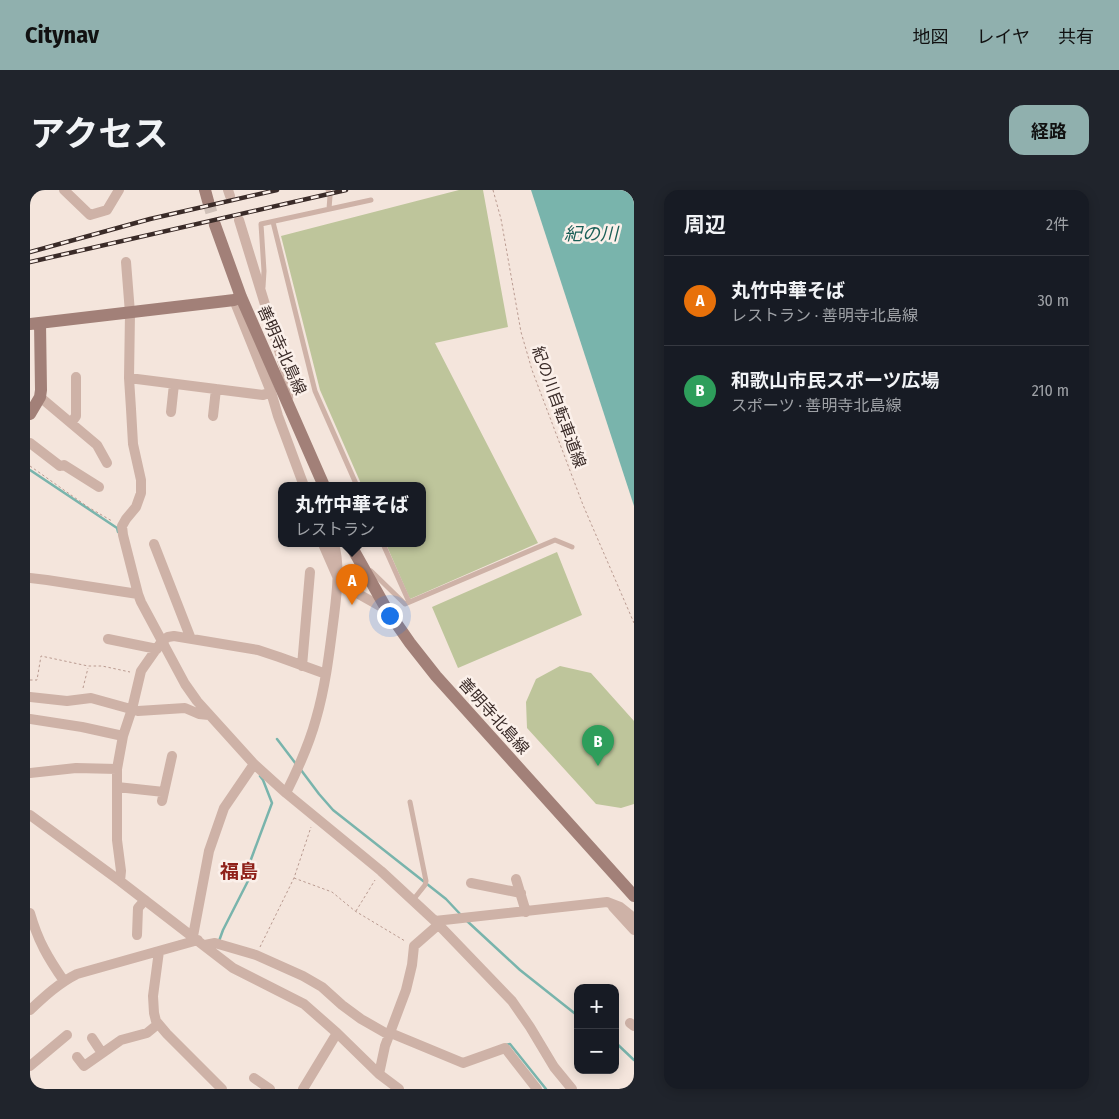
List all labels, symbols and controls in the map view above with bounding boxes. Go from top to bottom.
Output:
text: Citynav [25,21,99,49]
text: 地図 [913,26,949,48]
text: レイヤ [977,26,1030,48]
text: 共有 [1058,26,1094,48]
button: 経路 [1009,105,1089,155]
text: アクセス [30,113,168,155]
text: 周辺 [684,212,726,238]
text: 2件 [1046,215,1069,234]
water label: 紀の川 [564,223,620,245]
text: 丸竹中華そば [731,279,845,302]
text: A [696,291,704,310]
text: 30 m [1037,291,1069,310]
street label: 善明寺北島線 [254,302,310,398]
text: レストラン · 善明寺北島線 [731,306,918,325]
street label: 紀の川自転車道線 [528,344,590,470]
text: 和歌山市民スポーツ広場 [731,369,940,392]
text: B [696,381,704,400]
text: 210 m [1032,381,1069,400]
text: スポーツ · 善明寺北島線 [731,396,902,415]
popup [278,482,426,547]
text: 丸竹中華そば [295,493,409,516]
text: レストラン [295,520,375,539]
pin: A [336,564,368,605]
your location [377,603,403,629]
street label: 善明寺北島線 [455,674,533,758]
pin: B [582,725,614,766]
district label: 福島 [220,860,258,883]
map controls [574,984,619,1074]
button: + [574,984,619,1029]
button: − [574,1029,619,1074]

